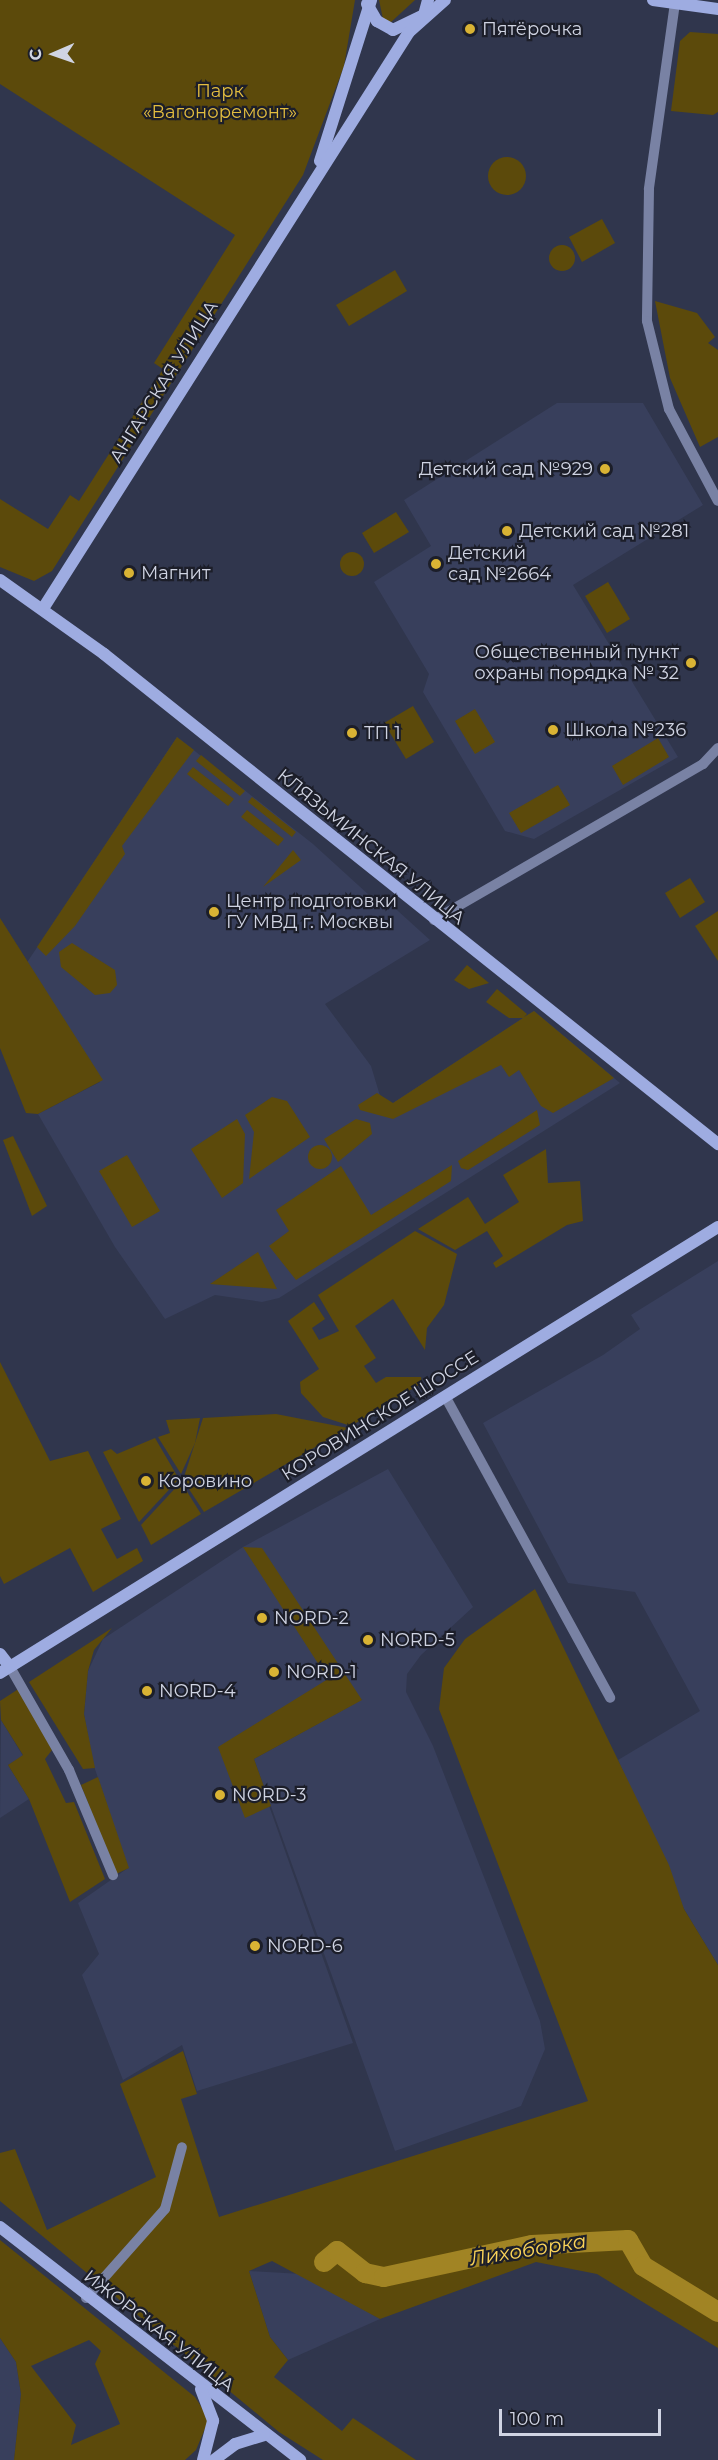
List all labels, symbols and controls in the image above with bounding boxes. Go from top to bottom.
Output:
place label: Пятёрочка [482,18,582,40]
marker: Пятёрочка [463,22,477,36]
north arrow [24,24,84,84]
text: С [26,49,45,61]
park label: Парк «Вагоноремонт» [143,81,297,124]
street label: АНГАРСКАЯ УЛИЦА [105,297,223,467]
place label: Детский сад №929 [419,458,593,480]
marker: Детский сад №929 [598,462,612,476]
place label: Детский сад №281 [519,520,689,542]
marker: Детский сад №281 [500,524,514,538]
place label: Детский сад №2664 [448,543,551,586]
marker: Детский сад №2664 [429,557,443,571]
place label: Магнит [141,562,210,584]
marker: Магнит [122,566,136,580]
place label: Общественный пункт охраны порядка № 32 [474,642,679,684]
marker: Общественный пункт охраны порядка № 32 [684,656,698,670]
place label: Школа №236 [565,719,686,741]
place label: ТП 1 [364,722,401,744]
marker: Школа №236 [546,723,560,737]
marker: ТП 1 [345,726,359,740]
street label: КЛЯЗЬМИНСКАЯ УЛИЦА [273,765,469,929]
place label: Центр подготовки ГУ МВД г. Москвы [226,891,397,934]
marker: Центр подготовки ГУ МВД г. Москвы [207,905,221,919]
street label: КОРОВИНСКОЕ ШОССЕ [278,1347,482,1485]
place label: Коровино [158,1470,252,1492]
marker: Коровино [139,1474,153,1488]
place label: NORD-2 [274,1607,349,1629]
marker: NORD-2 [255,1611,269,1625]
place label: NORD-5 [380,1629,455,1651]
marker: NORD-5 [361,1633,375,1647]
place label: NORD-1 [286,1661,357,1683]
marker: NORD-1 [267,1665,281,1679]
place label: NORD-4 [159,1680,236,1702]
marker: NORD-4 [140,1684,154,1698]
place label: NORD-3 [232,1784,306,1806]
marker: NORD-3 [213,1788,227,1802]
place label: NORD-6 [267,1935,343,1957]
marker: NORD-6 [248,1939,262,1953]
water label: Лихоборка [468,2229,588,2271]
street label: ИЖОРСКАЯ УЛИЦА [79,2266,239,2396]
scale bar [502,2397,664,2435]
text: 100 m [510,2408,564,2430]

